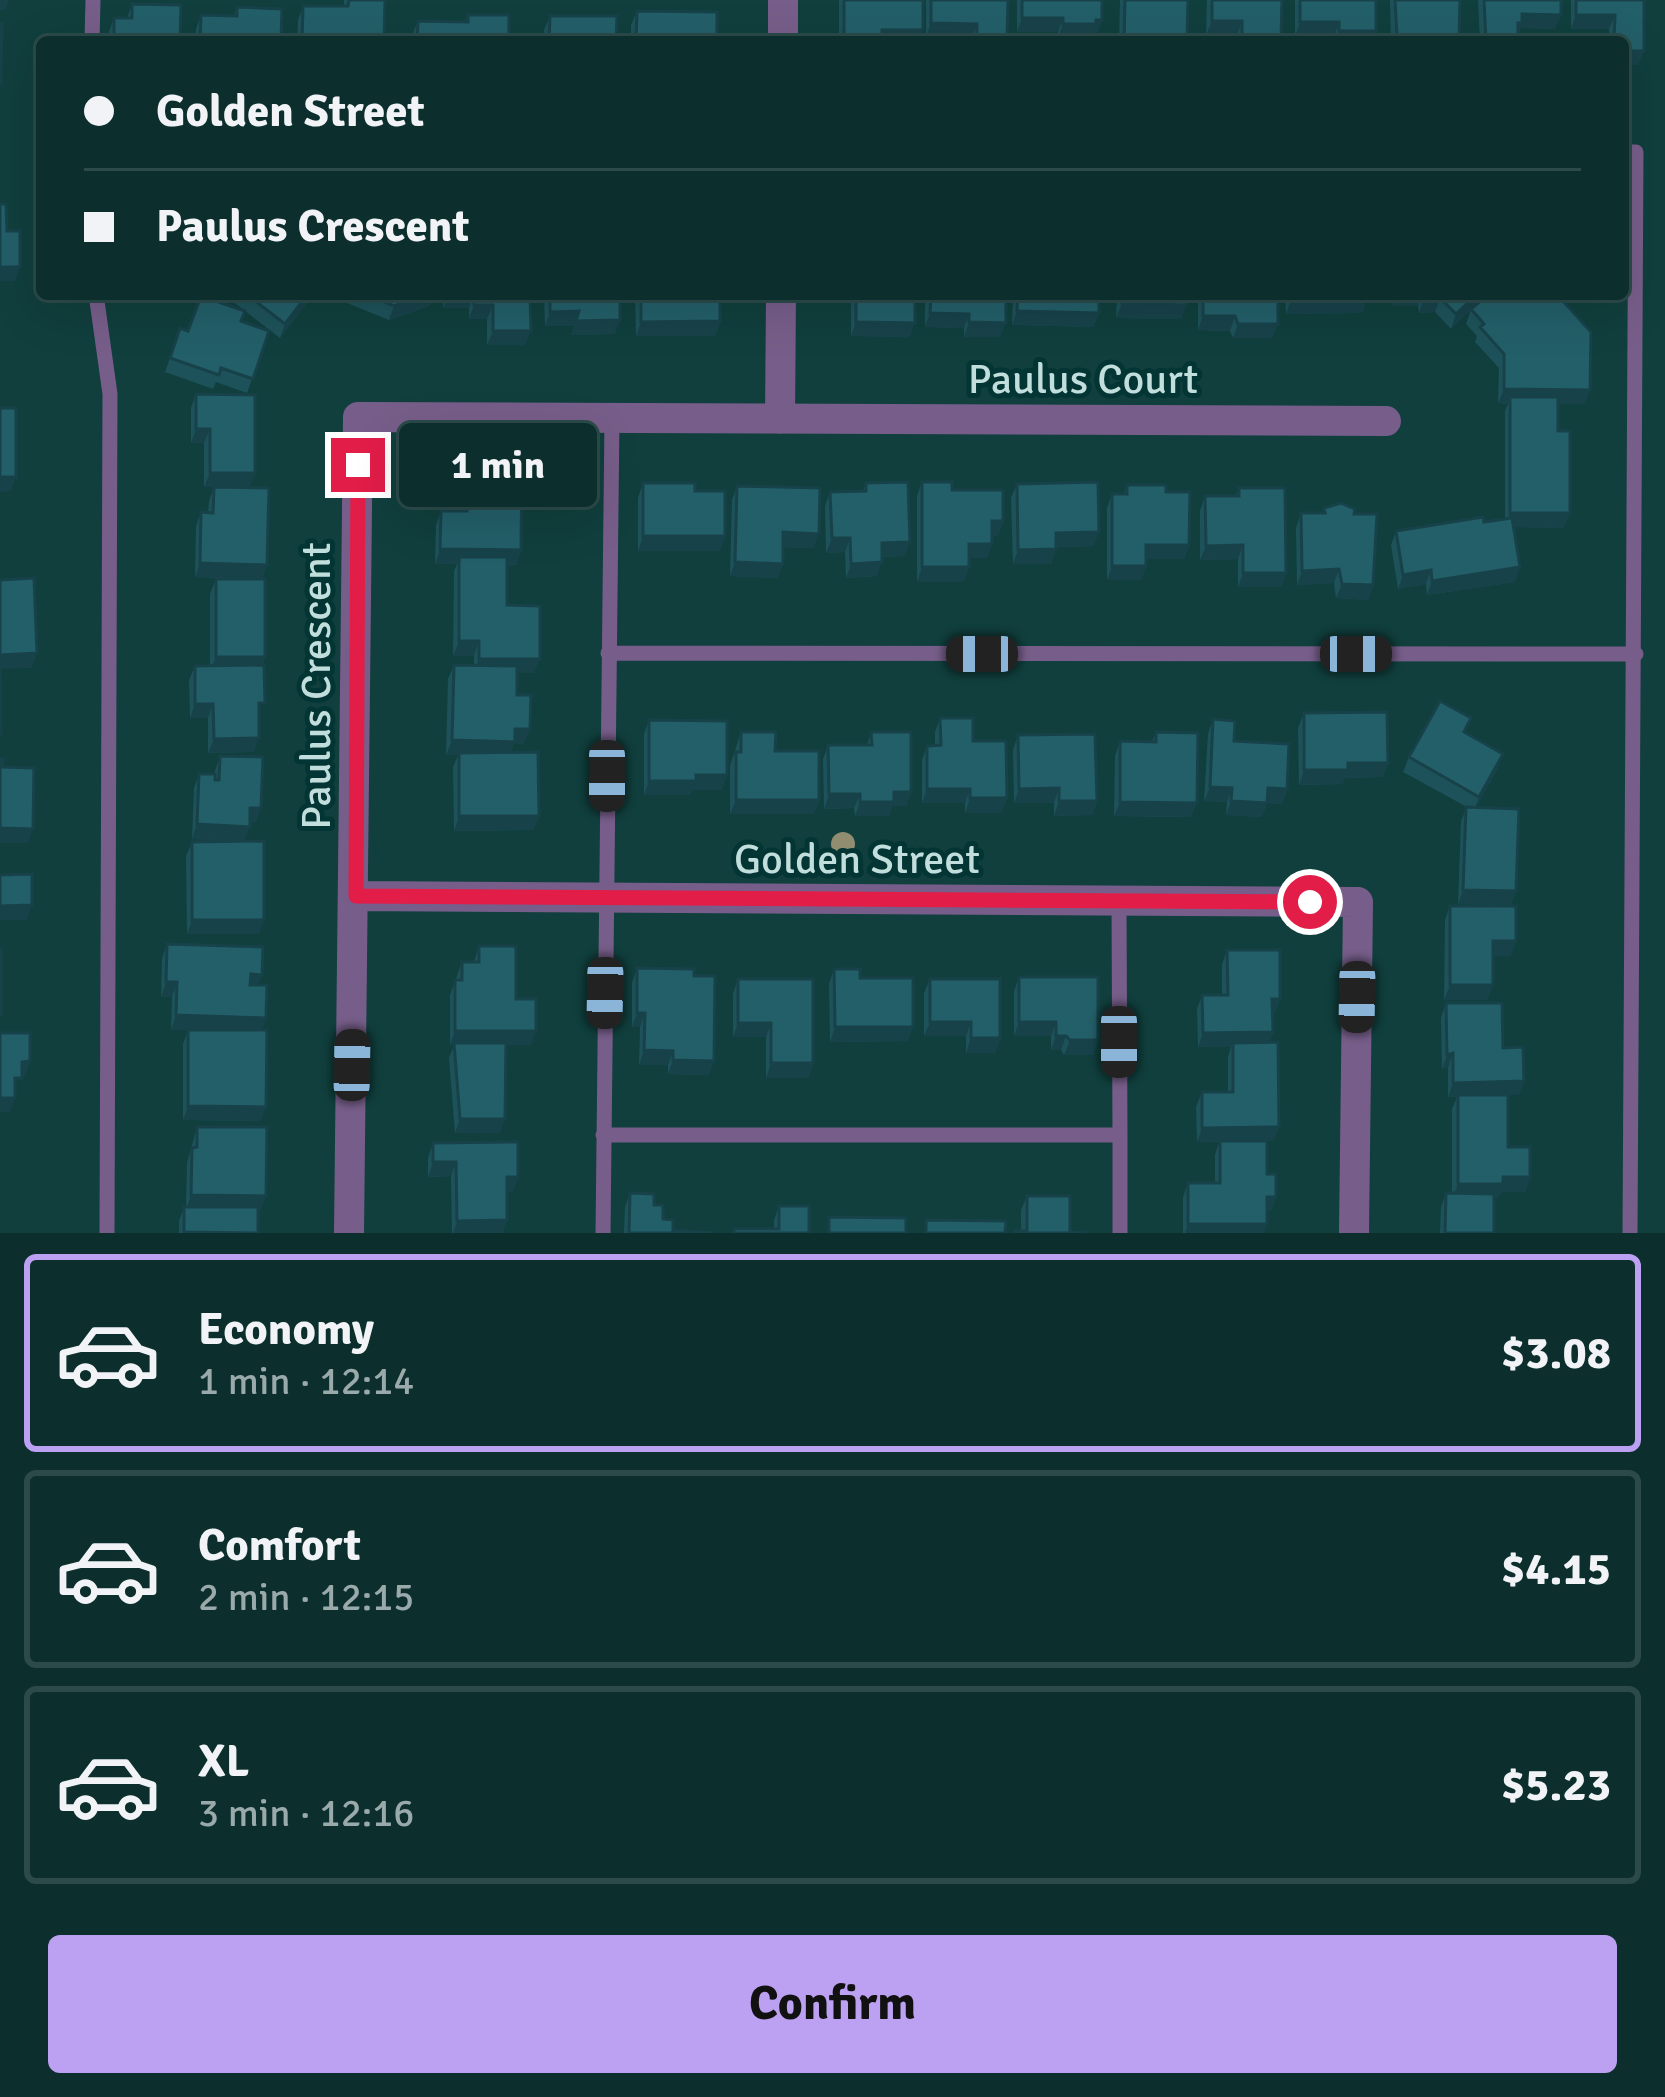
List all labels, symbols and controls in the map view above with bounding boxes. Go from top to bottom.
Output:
text: Golden Street [156,84,425,139]
text: Paulus Crescent [156,199,469,254]
street label: Paulus Court [968,354,1198,405]
callout: 1 min [400,423,598,507]
route end [331,438,385,492]
text: 1 min [451,441,545,489]
street label: Paulus Crescent [291,542,342,830]
car [946,636,1018,672]
car [1320,636,1392,672]
car [589,740,625,812]
street label: Golden Street [734,834,980,885]
route start [1283,875,1337,929]
car [586,957,624,1029]
car [1338,961,1376,1033]
car [1101,1006,1137,1078]
car [333,1029,371,1101]
icon: car [54,1299,162,1407]
text: Economy [198,1302,374,1357]
text: $3.08 [1501,1326,1611,1381]
text: 1 min · 12:14 [198,1357,414,1405]
icon: car [54,1515,162,1623]
text: Comfort [198,1518,361,1573]
text: $4.15 [1501,1542,1611,1597]
text: 2 min · 12:15 [198,1573,414,1621]
icon: car [54,1731,162,1839]
text: XL [198,1734,249,1789]
text: $5.23 [1501,1758,1611,1813]
text: 3 min · 12:16 [198,1789,414,1837]
button: Confirm [48,1935,1617,2073]

